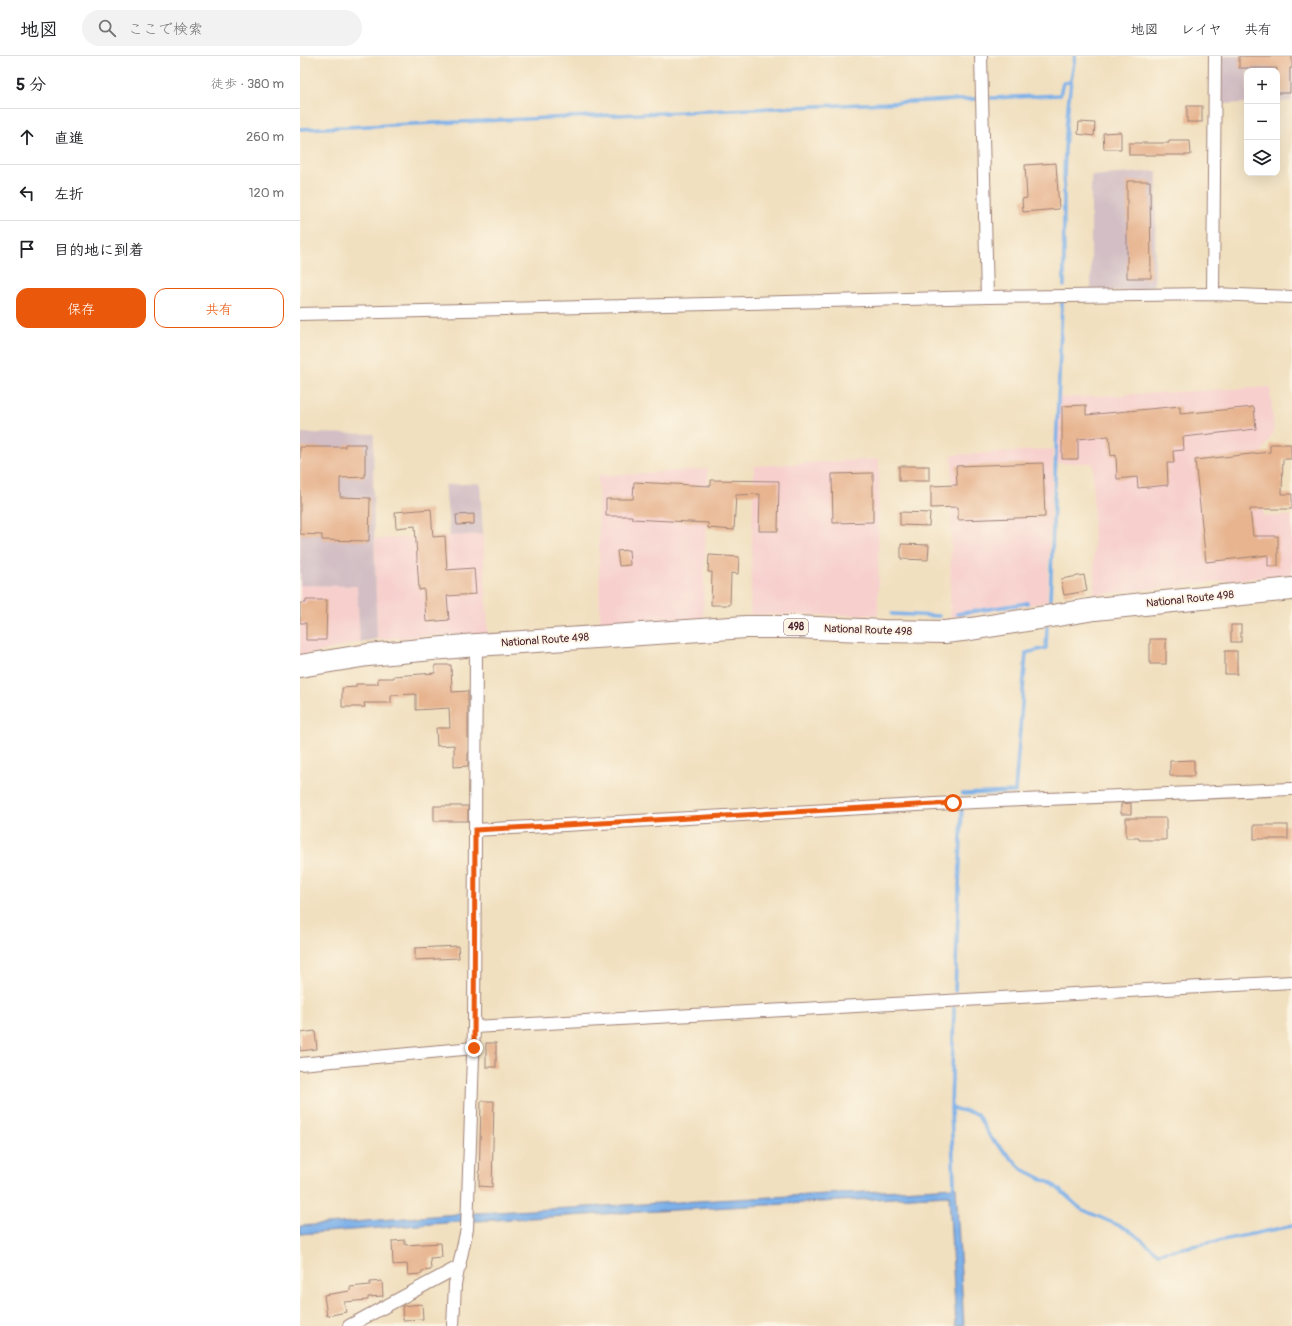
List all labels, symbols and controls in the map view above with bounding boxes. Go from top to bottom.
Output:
search box [82,10,362,46]
icon: search [96,17,118,39]
text: 地図 [20,18,58,42]
text: ここで検索 [128,20,203,39]
text: 地図 [1131,21,1159,38]
text: レイヤ [1181,21,1222,38]
text: 共有 [1244,21,1272,38]
map controls [1244,68,1280,176]
button: + [1244,68,1280,104]
text: 5 分 [16,74,46,95]
text: 徒歩 · 380 m [211,76,284,92]
button: − [1244,104,1280,140]
icon: ahead [16,126,38,148]
text: 直進 [54,129,84,148]
text: 260 m [246,129,284,145]
button: layers [1244,140,1280,176]
icon: left [16,182,38,204]
text: 左折 [54,185,84,204]
text: 120 m [248,185,284,201]
icon: arrive [16,238,38,260]
text: 目的地に到着 [54,241,144,260]
button: 保存 [16,288,146,328]
button: 共有 [154,288,284,328]
street label: National Route 498 [1145,588,1235,610]
road number: 498 [784,619,808,635]
street label: National Route 498 [824,622,913,638]
street label: National Route 498 [500,630,590,650]
route start [944,794,962,812]
route end [465,1039,483,1057]

